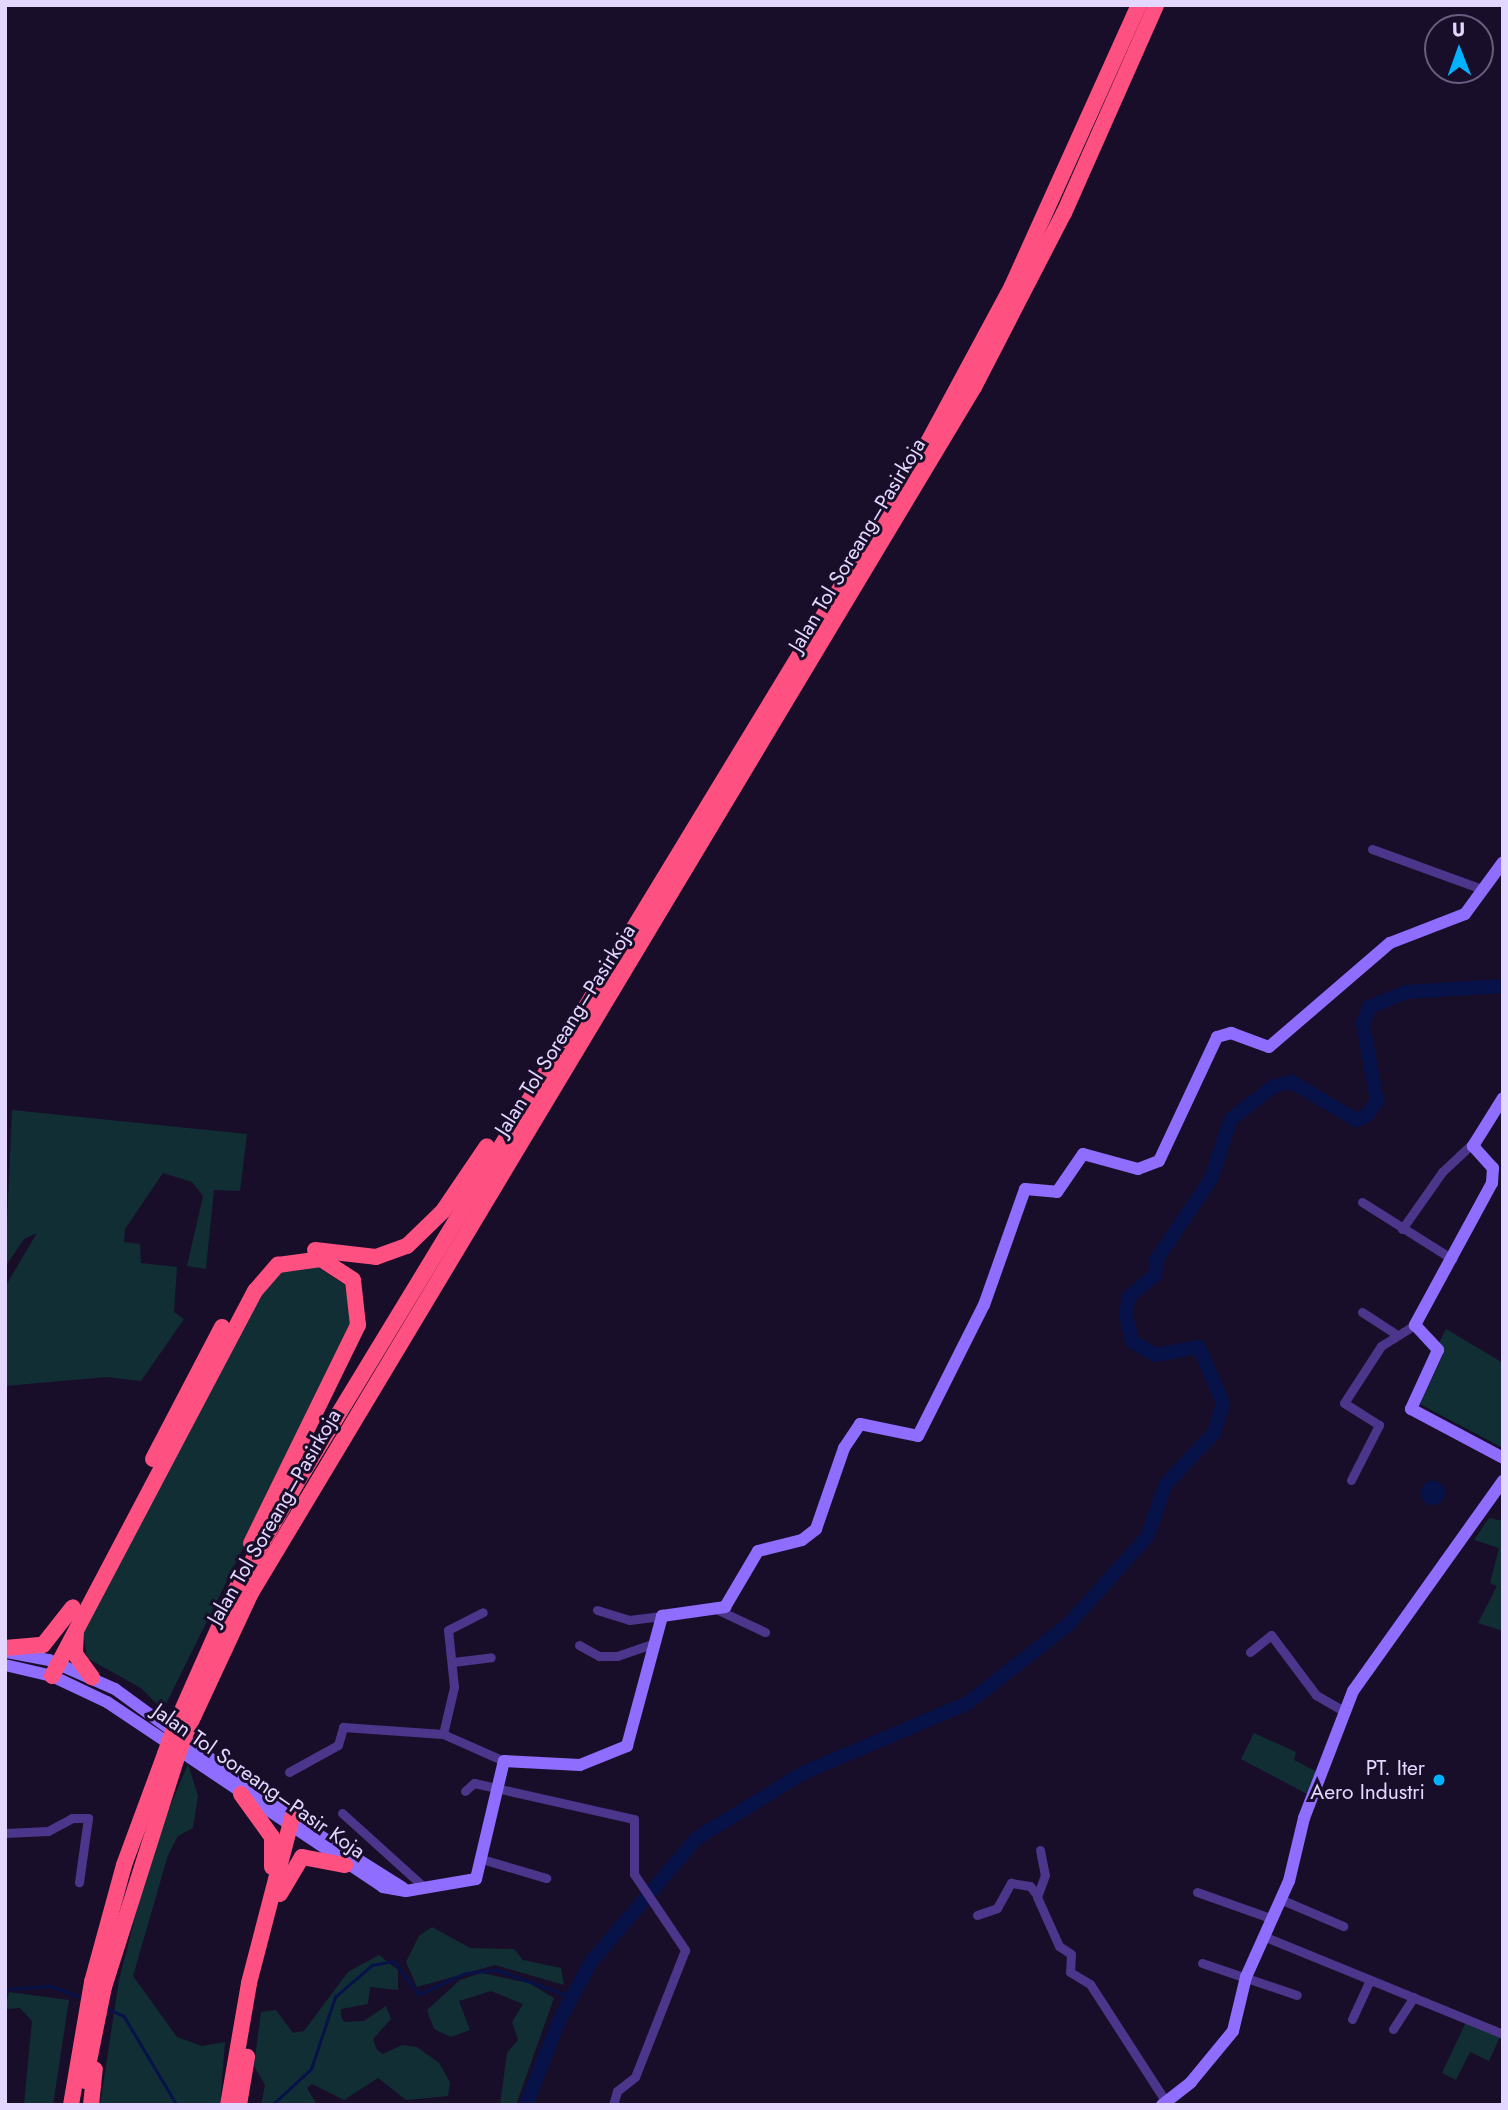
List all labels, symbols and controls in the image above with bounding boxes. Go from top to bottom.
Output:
north arrow [1424,14,1494,84]
text: U [1452,16,1466,43]
street label: Jalan Tol Soreang–Pasirkoja [783,434,931,656]
street label: Jalan Tol Soreang–Pasirkoja [489,920,641,1140]
street label: Jalan Tol Soreang–Pasirkoja [202,1405,346,1629]
street label: Jalan Tol Soreang–Pasir Koja [148,1698,370,1864]
place label: PT. Iter Aero Industri [1310,1755,1425,1805]
marker: PT. Iter Aero Industri [1431,1772,1447,1788]

